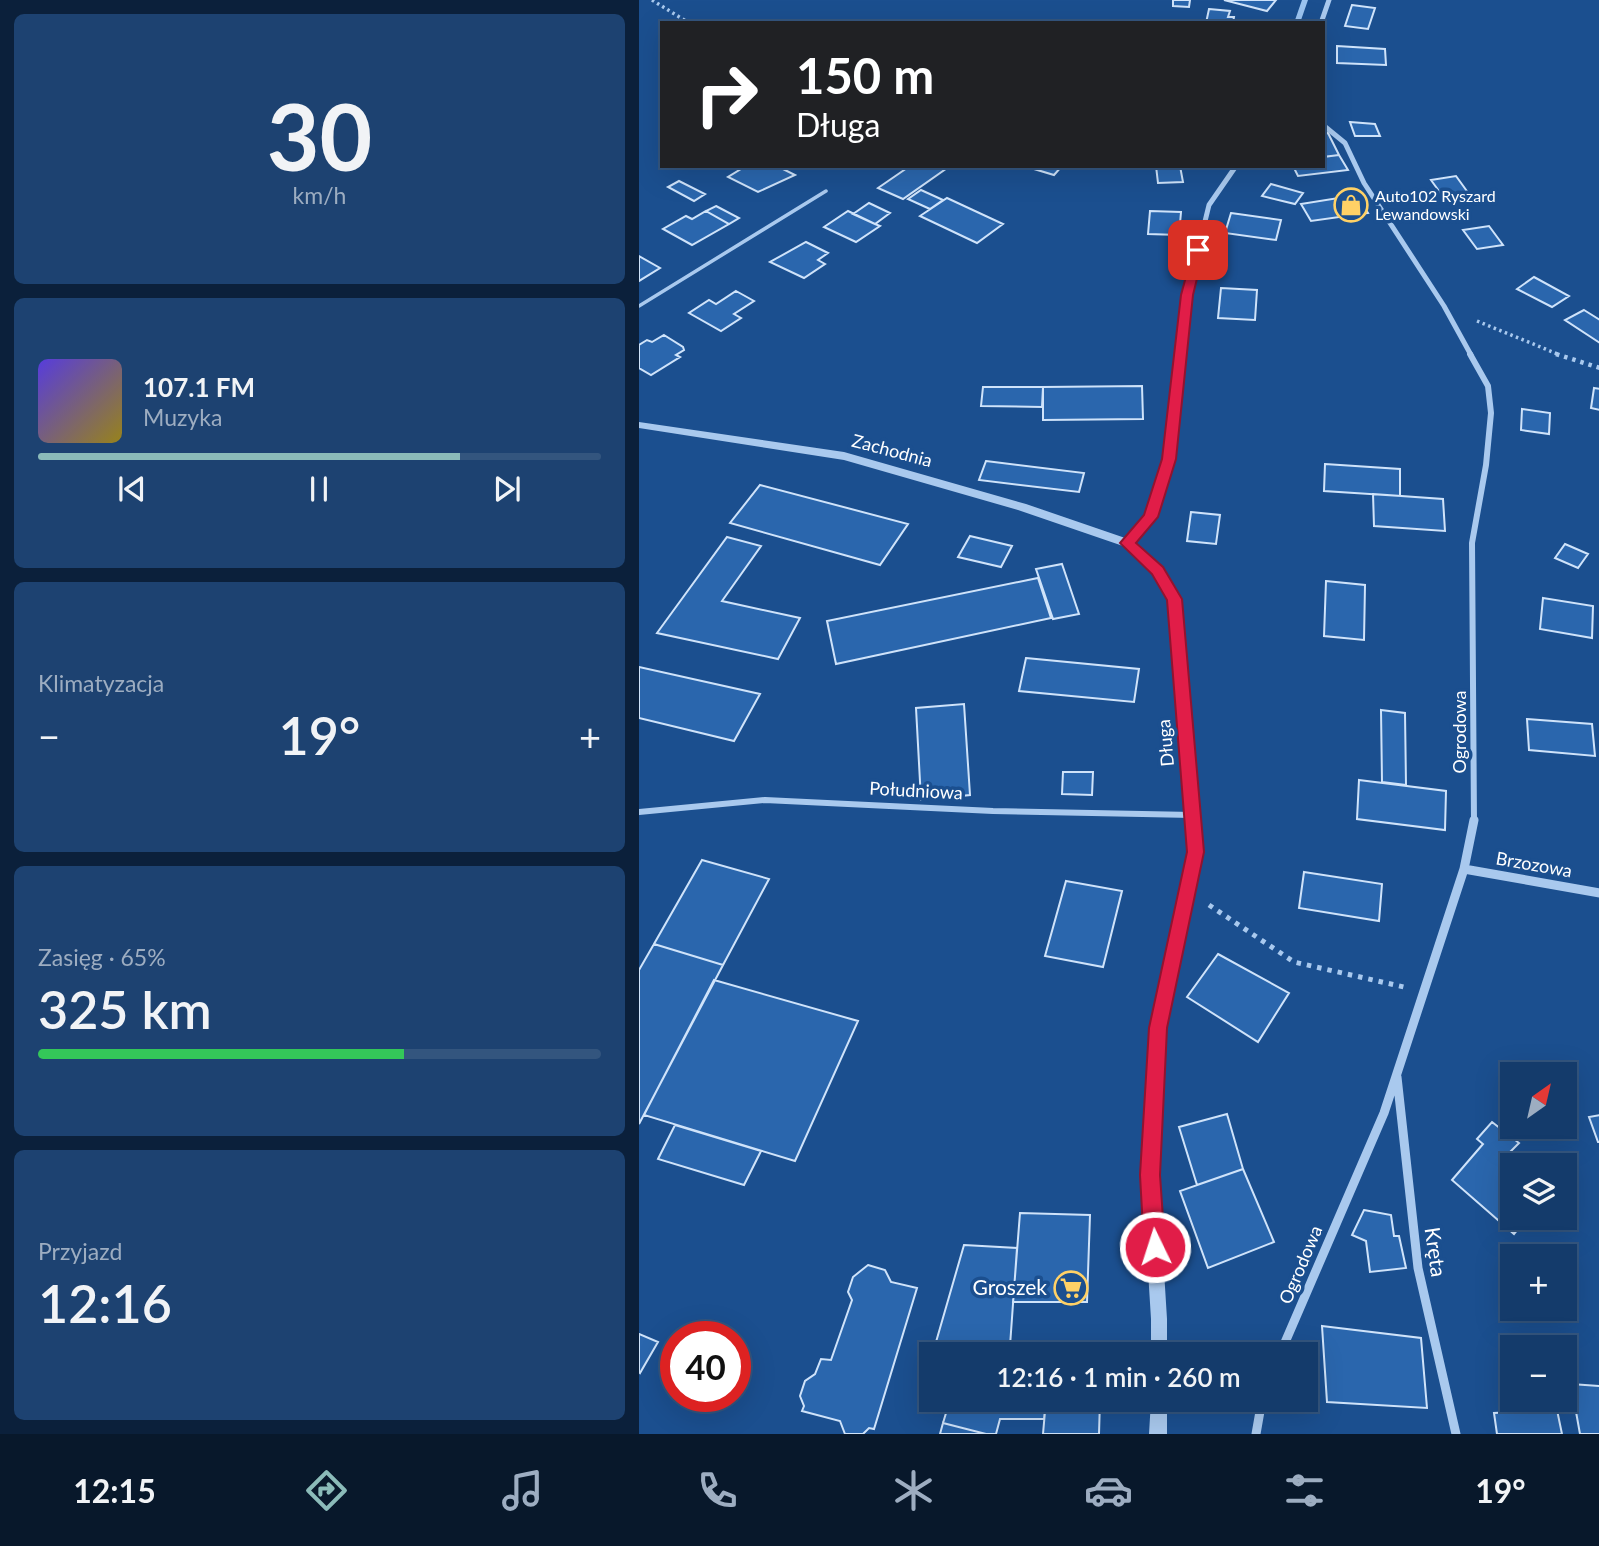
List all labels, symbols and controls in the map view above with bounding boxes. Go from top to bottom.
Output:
text: 150 m [796,46,934,104]
icon: right [681,49,772,140]
text: 30 [267,81,372,190]
text: Długa [796,105,880,144]
text: km/h [293,181,346,209]
shop icon: Auto102 Ryszard Lewandowski [1332,186,1370,224]
place label: Auto102 Ryszard Lewandowski [1375,186,1496,223]
pin [1168,220,1228,280]
icon: arrive [1179,231,1217,269]
text: 107.1 FM [143,371,255,403]
text: Muzyka [143,403,222,431]
street label: Zachodnia [850,429,935,471]
icon: previous [113,470,151,508]
icon: pause [300,470,338,508]
icon: next [488,470,526,508]
text: Klimatyzacja [38,669,164,697]
street label: Ogrodowa [1448,690,1470,774]
text: 19° [279,704,360,766]
text: − [38,713,60,759]
text: + [579,713,601,759]
street label: Długa [1152,719,1178,768]
street label: Południowa [869,777,963,803]
street label: Brzozowa [1494,846,1574,882]
text: Zasięg · 65% [38,943,166,971]
text: 325 km [38,978,212,1040]
north arrow [1500,1062,1577,1139]
map controls [1500,1062,1577,1412]
button: layers [1500,1153,1577,1230]
position arrow [1118,1210,1192,1284]
street label: Ogrodowa [1274,1222,1326,1307]
street label: Kręta [1421,1225,1452,1278]
text: Przyjazd [38,1237,122,1265]
button: + [1500,1244,1577,1321]
supermarket icon: Groszek [1052,1269,1090,1307]
text: 12:16 [38,1272,172,1334]
place label: Groszek [973,1274,1047,1299]
speed limit sign: 40 [660,1321,751,1412]
button: − [1500,1335,1577,1412]
text: 12:16 · 1 min · 260 m [996,1361,1241,1393]
icon: directions [302,1466,351,1515]
icon: music [498,1466,547,1515]
icon: phone [693,1466,742,1515]
icon: climate [889,1466,938,1515]
icon: car [1084,1466,1133,1515]
icon: filters [1280,1466,1329,1515]
text: 12:15 [73,1471,156,1510]
text: 19° [1475,1471,1526,1510]

